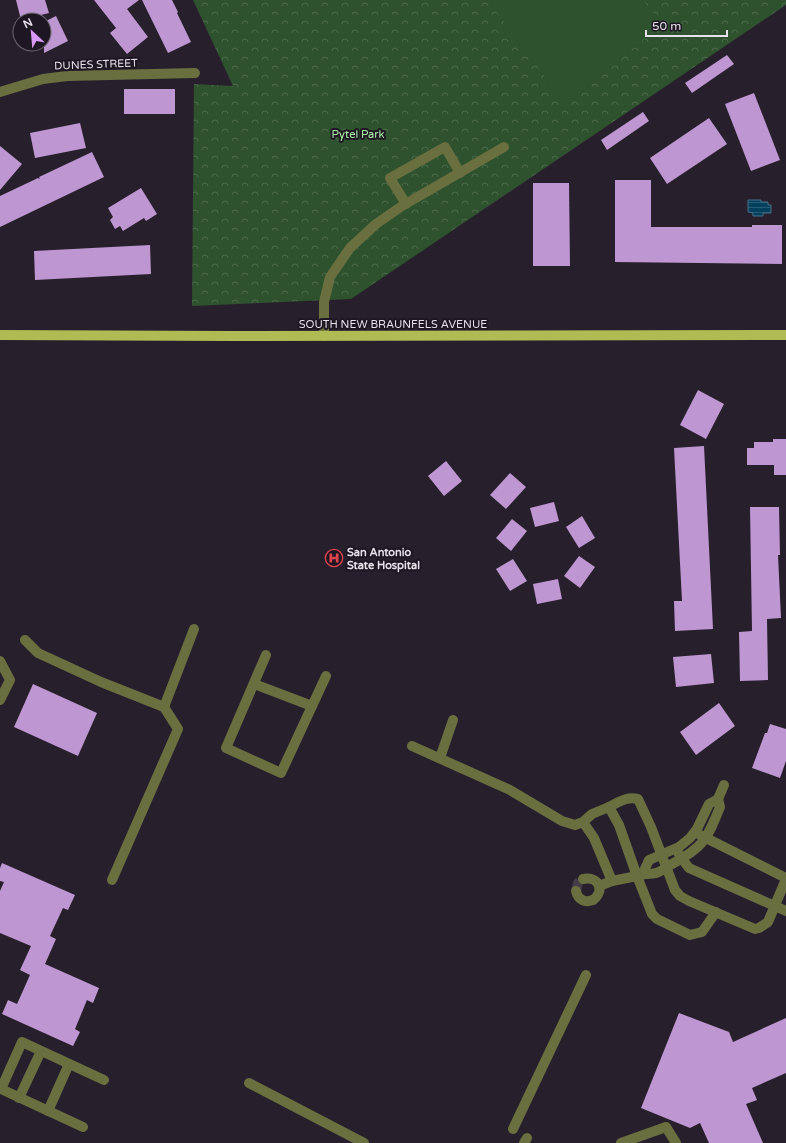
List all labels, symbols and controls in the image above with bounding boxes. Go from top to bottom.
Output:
north arrow [12,12,52,52]
scale bar [646,12,727,38]
text: N [21,16,35,31]
text: 50 m [652,19,681,33]
street label: DUNES STREET [54,57,138,72]
park label: Pytel Park [332,128,384,141]
street label: SOUTH NEW BRAUNFELS AVENUE [299,318,487,331]
place label: San Antonio State Hospital [347,546,420,573]
hospital icon: San Antonio State Hospital [324,548,344,568]

